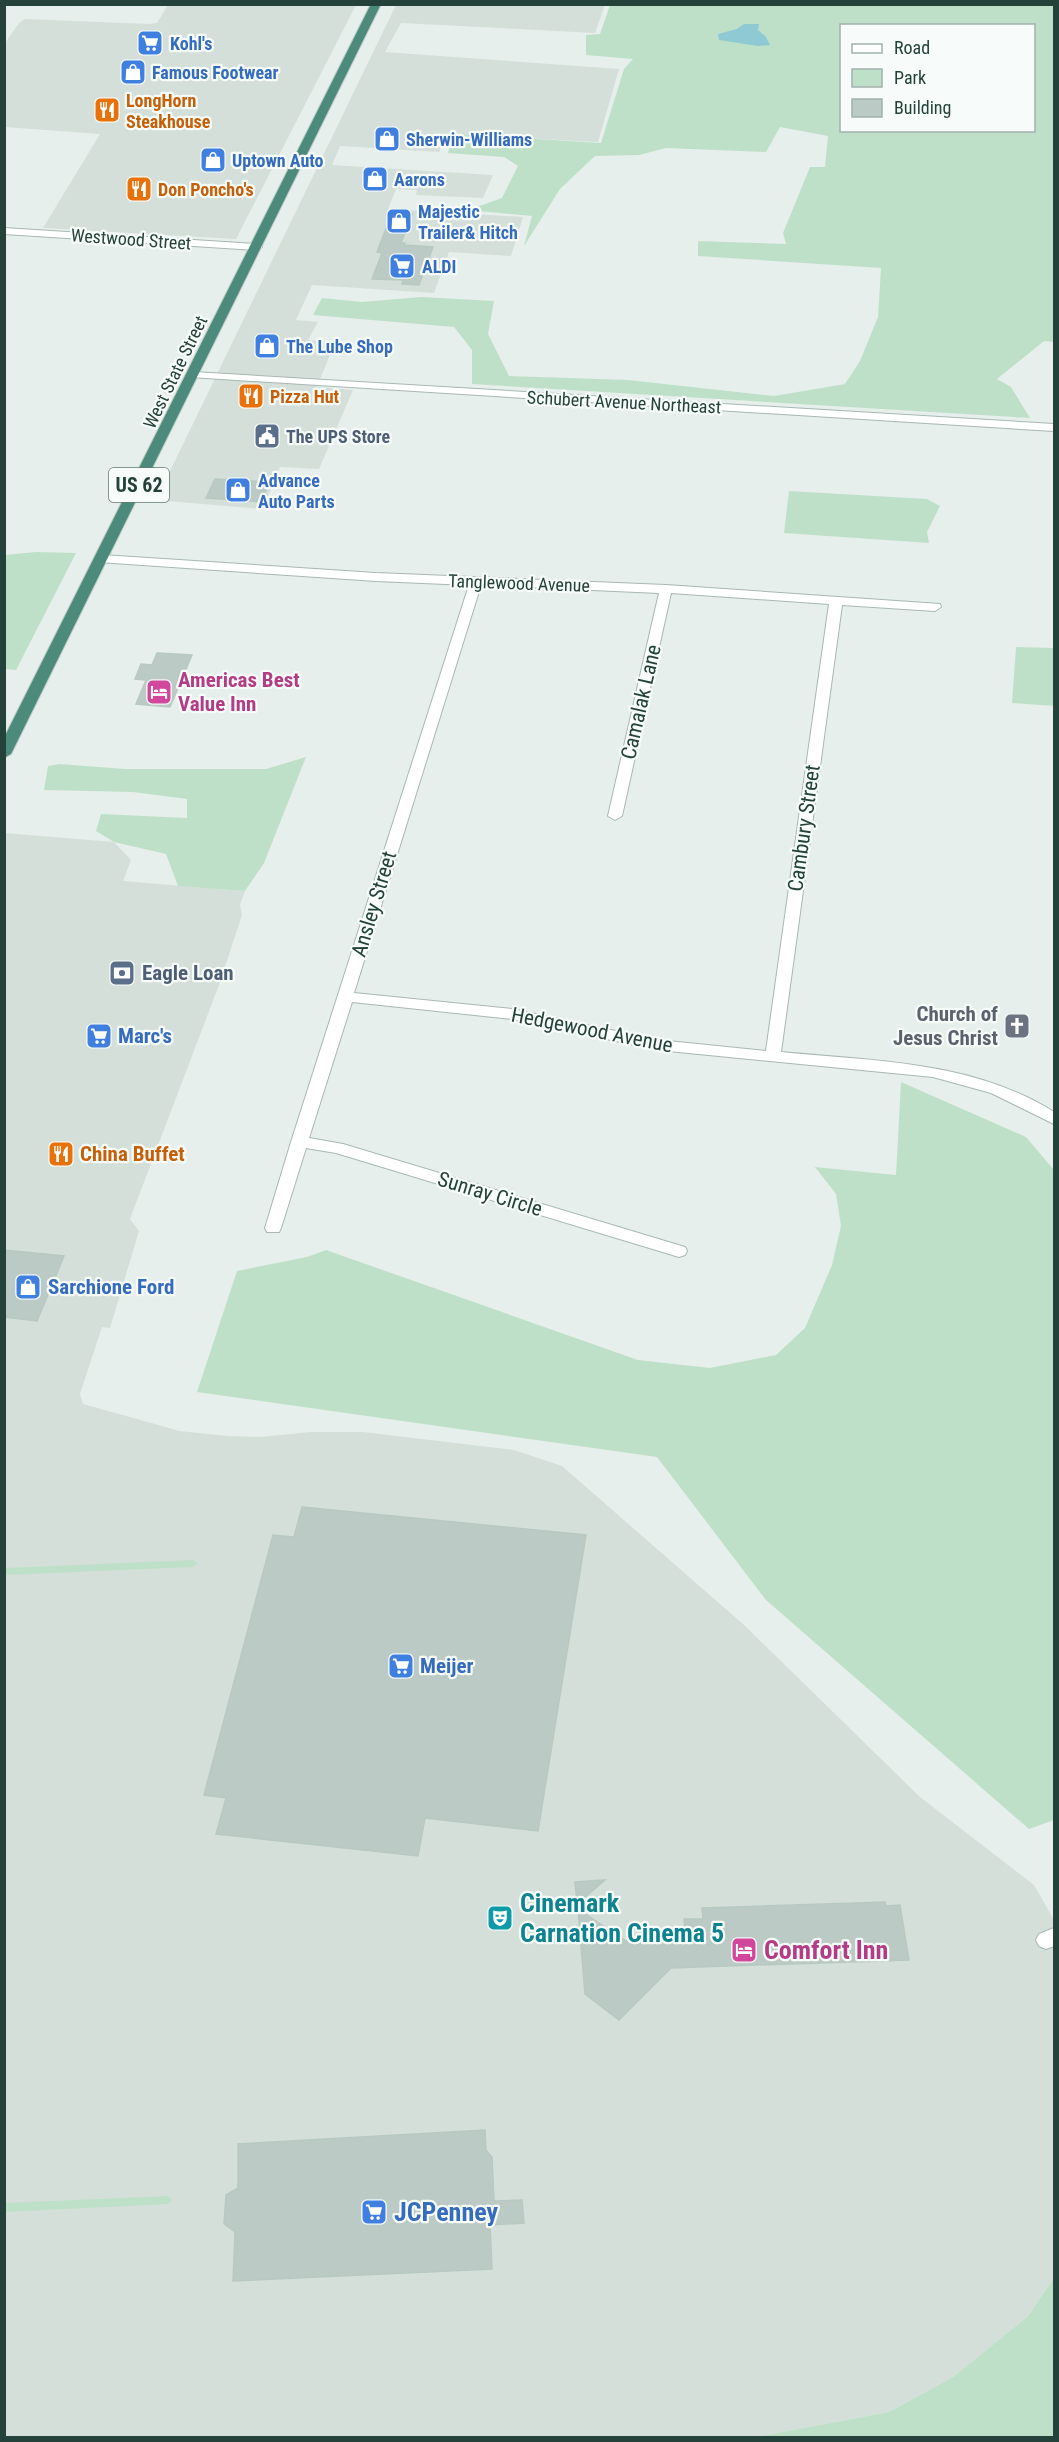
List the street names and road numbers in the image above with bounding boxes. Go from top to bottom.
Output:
street label: Westwood Street [70,224,192,254]
street label: West State Street [139,312,211,432]
street label: Schubert Avenue Northeast [526,386,722,418]
road number: US 62 [109,468,169,502]
street label: Tanglewood Avenue [448,570,590,596]
street label: Camalak Lane [616,642,666,762]
street label: Cambury Street [783,763,825,893]
street label: Ansley Street [347,848,401,960]
street label: Hedgewood Avenue [509,1003,675,1057]
street label: Sunray Circle [435,1167,545,1221]

